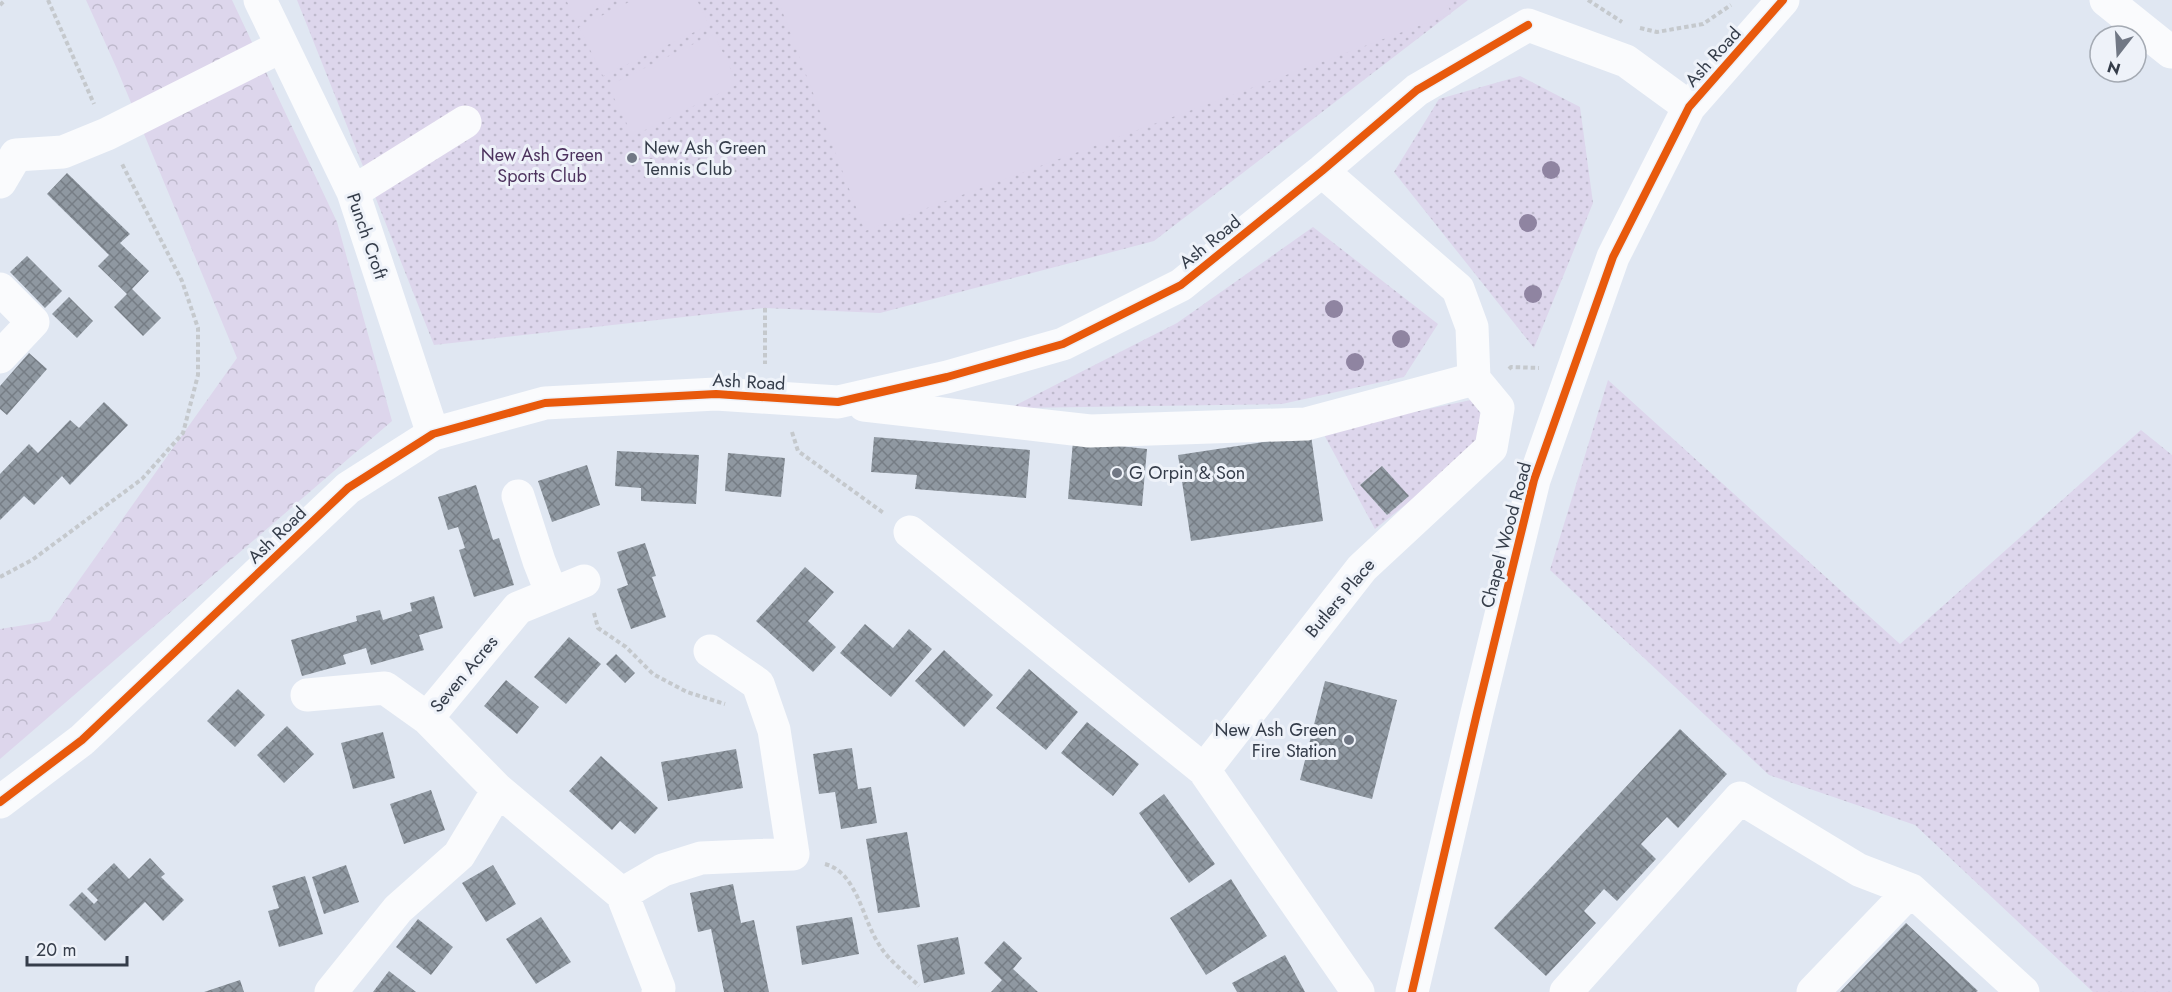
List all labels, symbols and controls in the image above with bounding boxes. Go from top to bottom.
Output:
street label: Ash Road [1679,21,1747,93]
north arrow [2088,24,2148,84]
text: N [2104,55,2123,81]
place label: New Ash Green Tennis Club [644,135,766,182]
park label: New Ash Green Sports Club [481,142,603,189]
marker: New Ash Green Tennis Club [625,151,639,165]
street label: Punch Croft [340,190,394,283]
street label: Ash Road [1174,209,1246,275]
street label: Ash Road [712,367,786,397]
street label: Chapel Wood Road [1474,459,1538,611]
place label: G Orpin & Son [1129,460,1245,486]
marker: G Orpin & Son [1110,466,1124,480]
street label: Ash Road [242,500,312,570]
street label: Butlers Place [1299,553,1381,643]
street label: Seven Acres [424,630,504,718]
place label: New Ash Green Fire Station [1215,717,1337,764]
marker: New Ash Green Fire Station [1342,733,1356,747]
scale bar [27,929,128,967]
text: 20 m [36,937,76,963]

